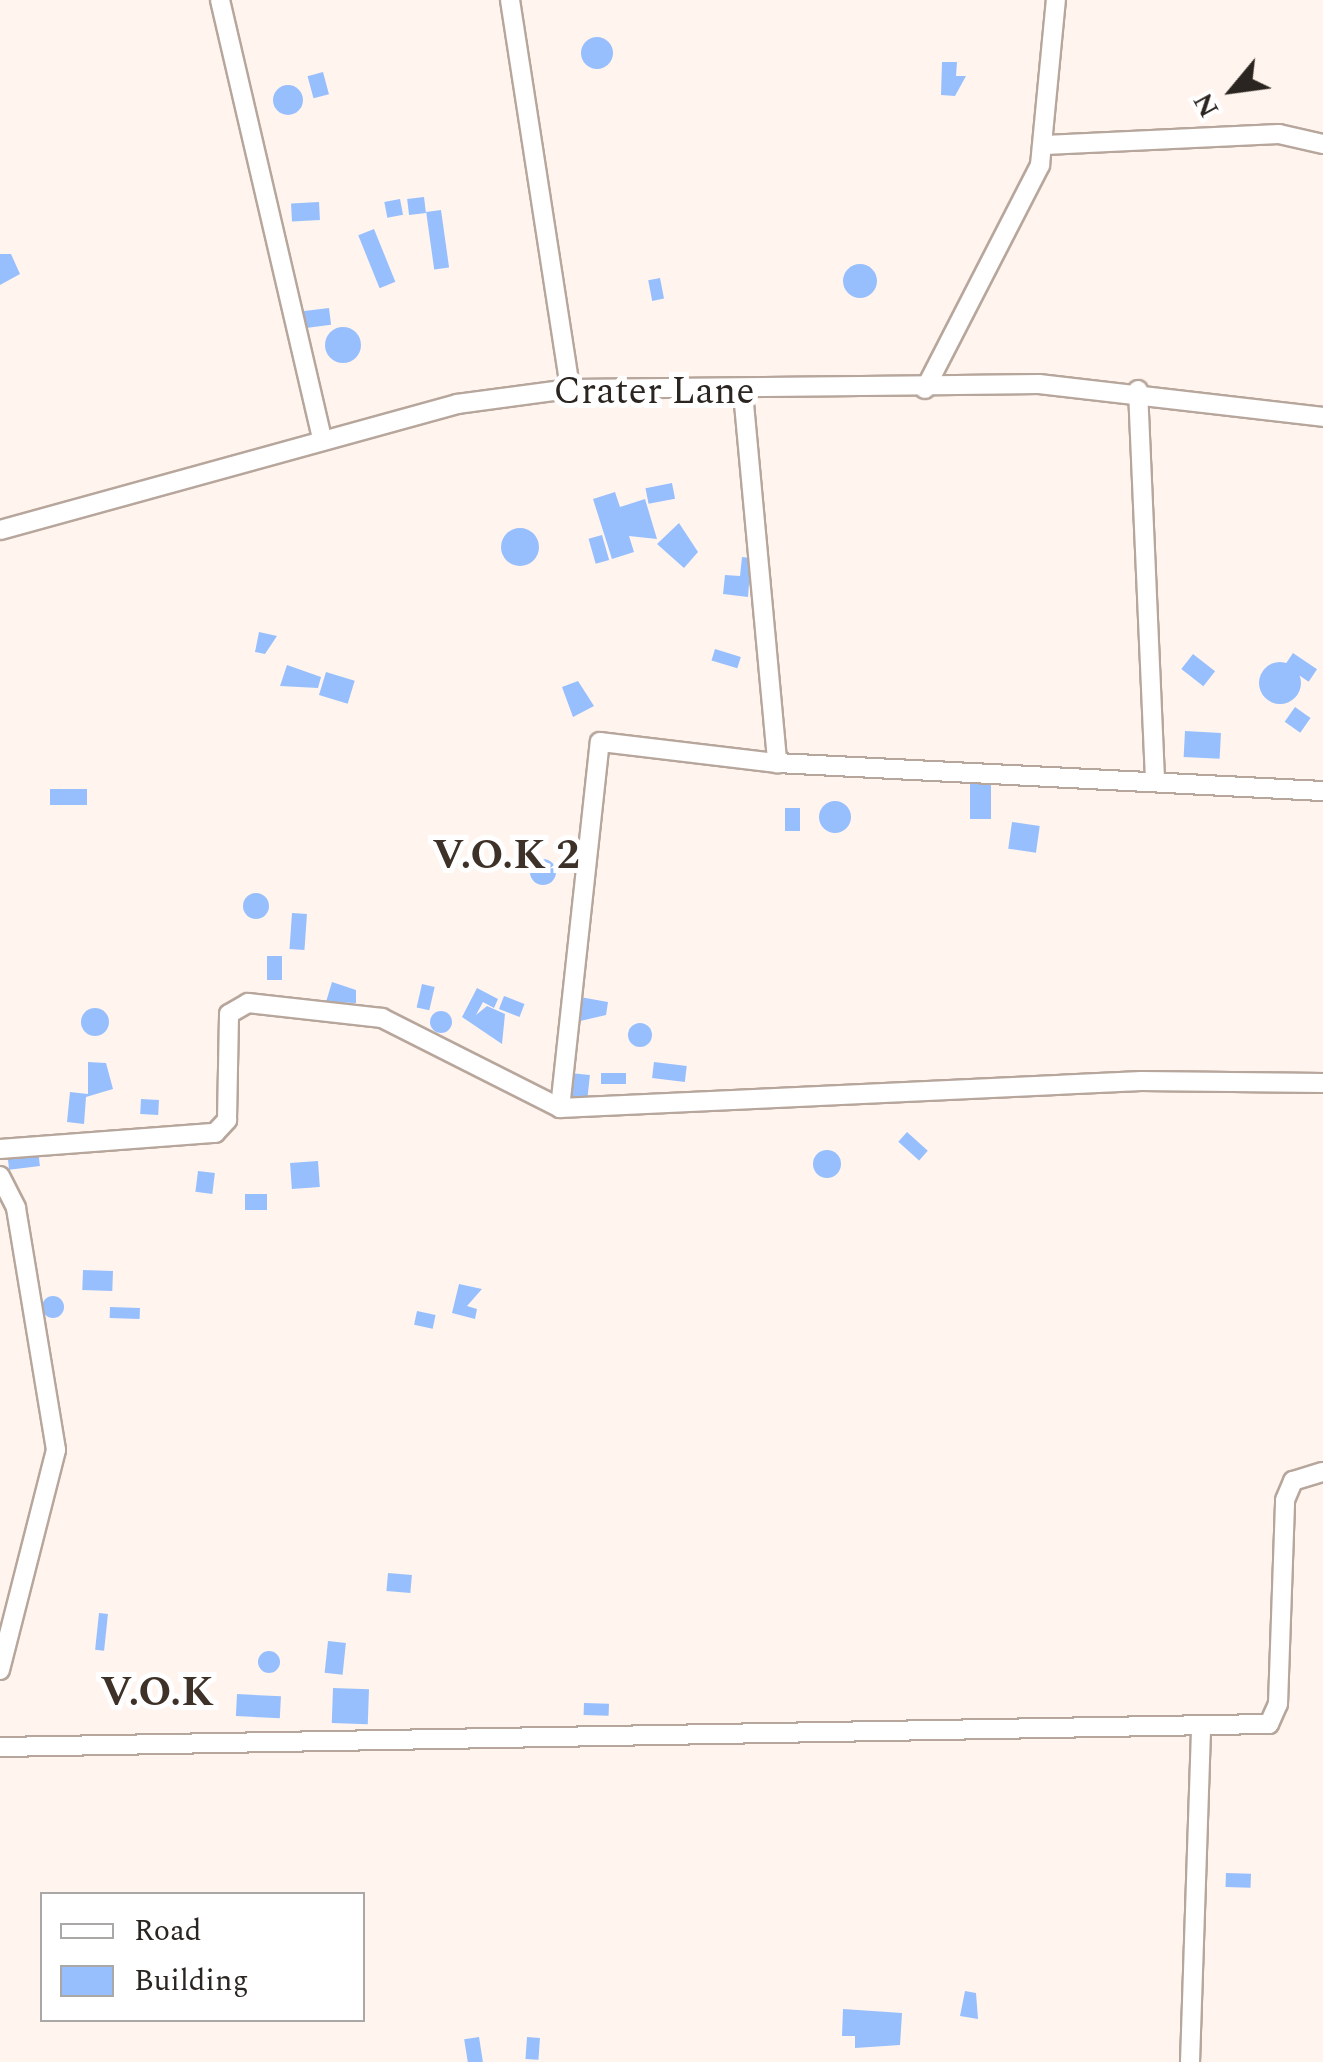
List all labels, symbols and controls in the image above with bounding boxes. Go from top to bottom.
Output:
north arrow [1183,40,1283,140]
text: N [1182,84,1231,125]
street label: Crater Lane [553,370,755,416]
district label: V.O.K 2 [432,831,580,881]
district label: V.O.K [100,1668,214,1718]
legend [40,1892,365,2022]
text: Road [134,1908,202,1954]
text: Building [134,1958,249,2004]

